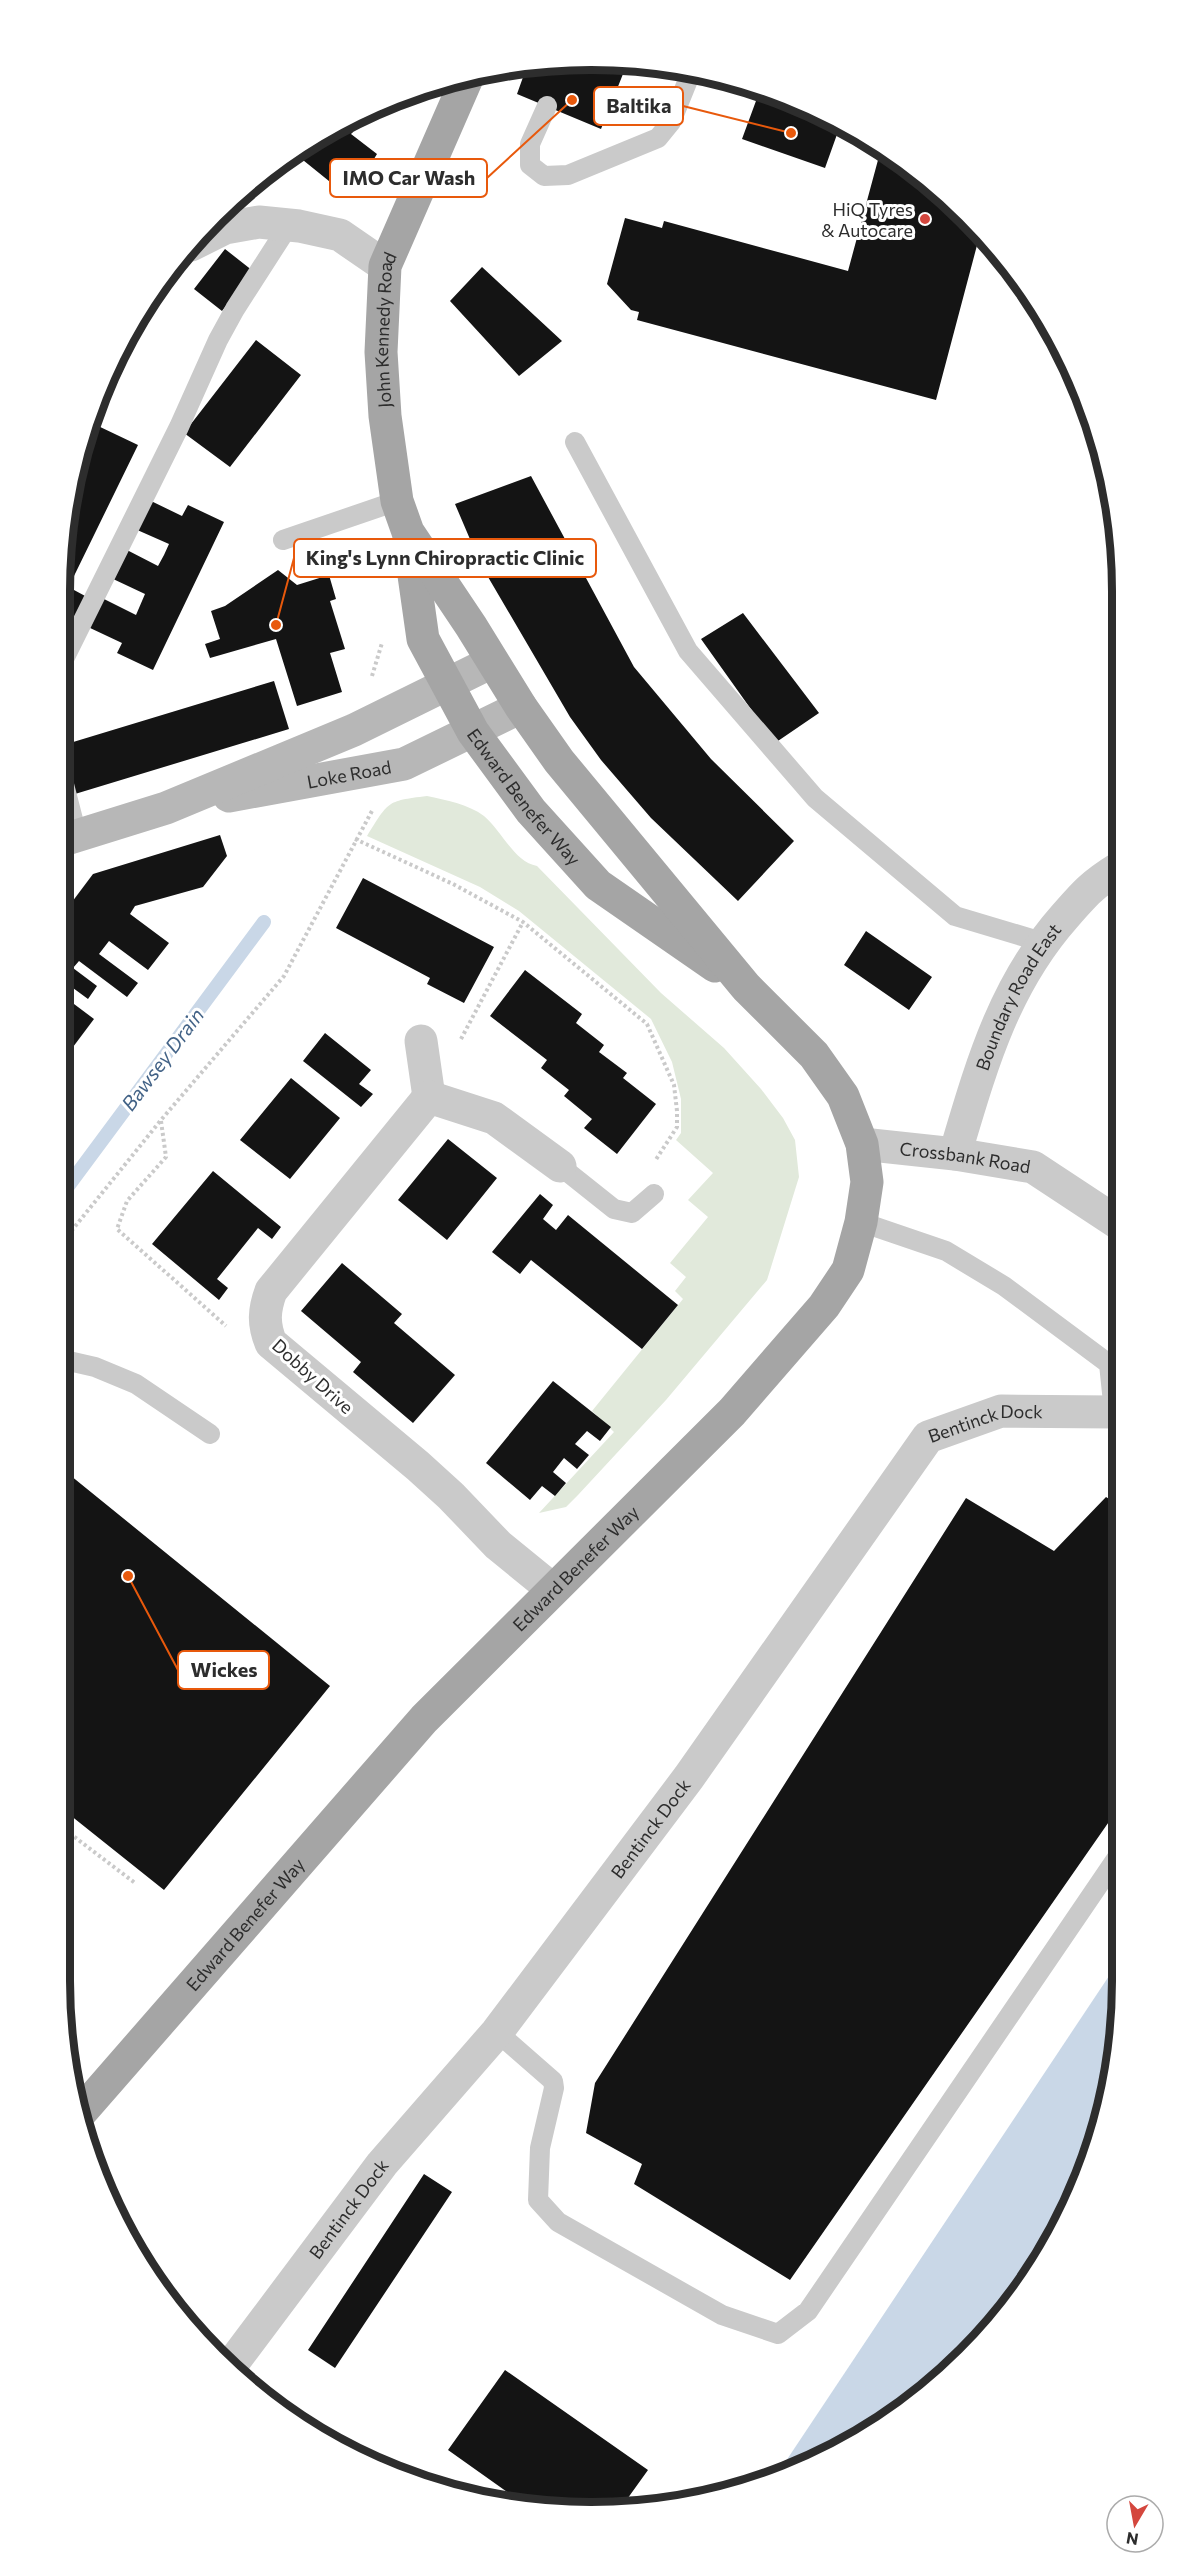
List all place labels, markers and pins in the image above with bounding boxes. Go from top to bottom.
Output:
callout: Baltika [594,87,683,125]
callout: IMO Car Wash [330,159,487,197]
place label: HiQ Tyres & Autocare [821,198,913,241]
marker: HiQ Tyres & Autocare [918,212,932,226]
callout: King's Lynn Chiropractic Clinic [294,539,596,577]
callout: Wickes [178,1651,269,1689]

